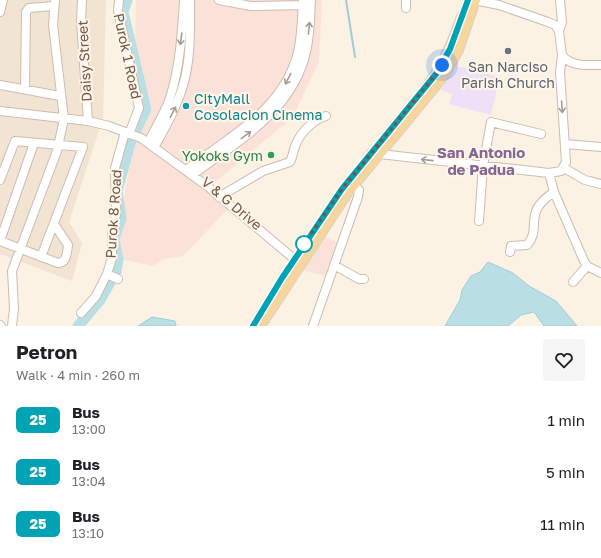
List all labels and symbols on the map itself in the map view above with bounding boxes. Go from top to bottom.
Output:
street label: Purok 1 Road [111,11,145,101]
street label: Daisy Street [73,20,95,102]
one-way arrow [305,22,312,35]
one-way arrow [177,32,185,45]
marker: San Narciso Parish Church [503,46,513,56]
your location [432,55,452,75]
place label: San Narciso Parish Church [461,58,555,91]
one-way arrow [284,73,291,85]
place label: CityMall Cosolacion Cinema [194,90,322,123]
one-way arrow [559,100,566,113]
marker: CityMall Cosolacion Cinema [181,101,191,111]
one-way arrow [170,106,177,118]
one-way arrow [240,131,251,139]
district label: San Antonio de Padua [437,143,525,178]
place label: Yokoks Gym [182,147,263,164]
marker: Yokoks Gym [266,150,276,160]
one-way arrow [421,157,434,164]
street label: Purok 8 Road [101,169,125,259]
street label: V & G Drive [198,173,266,233]
unlabelled marker [295,235,313,253]

